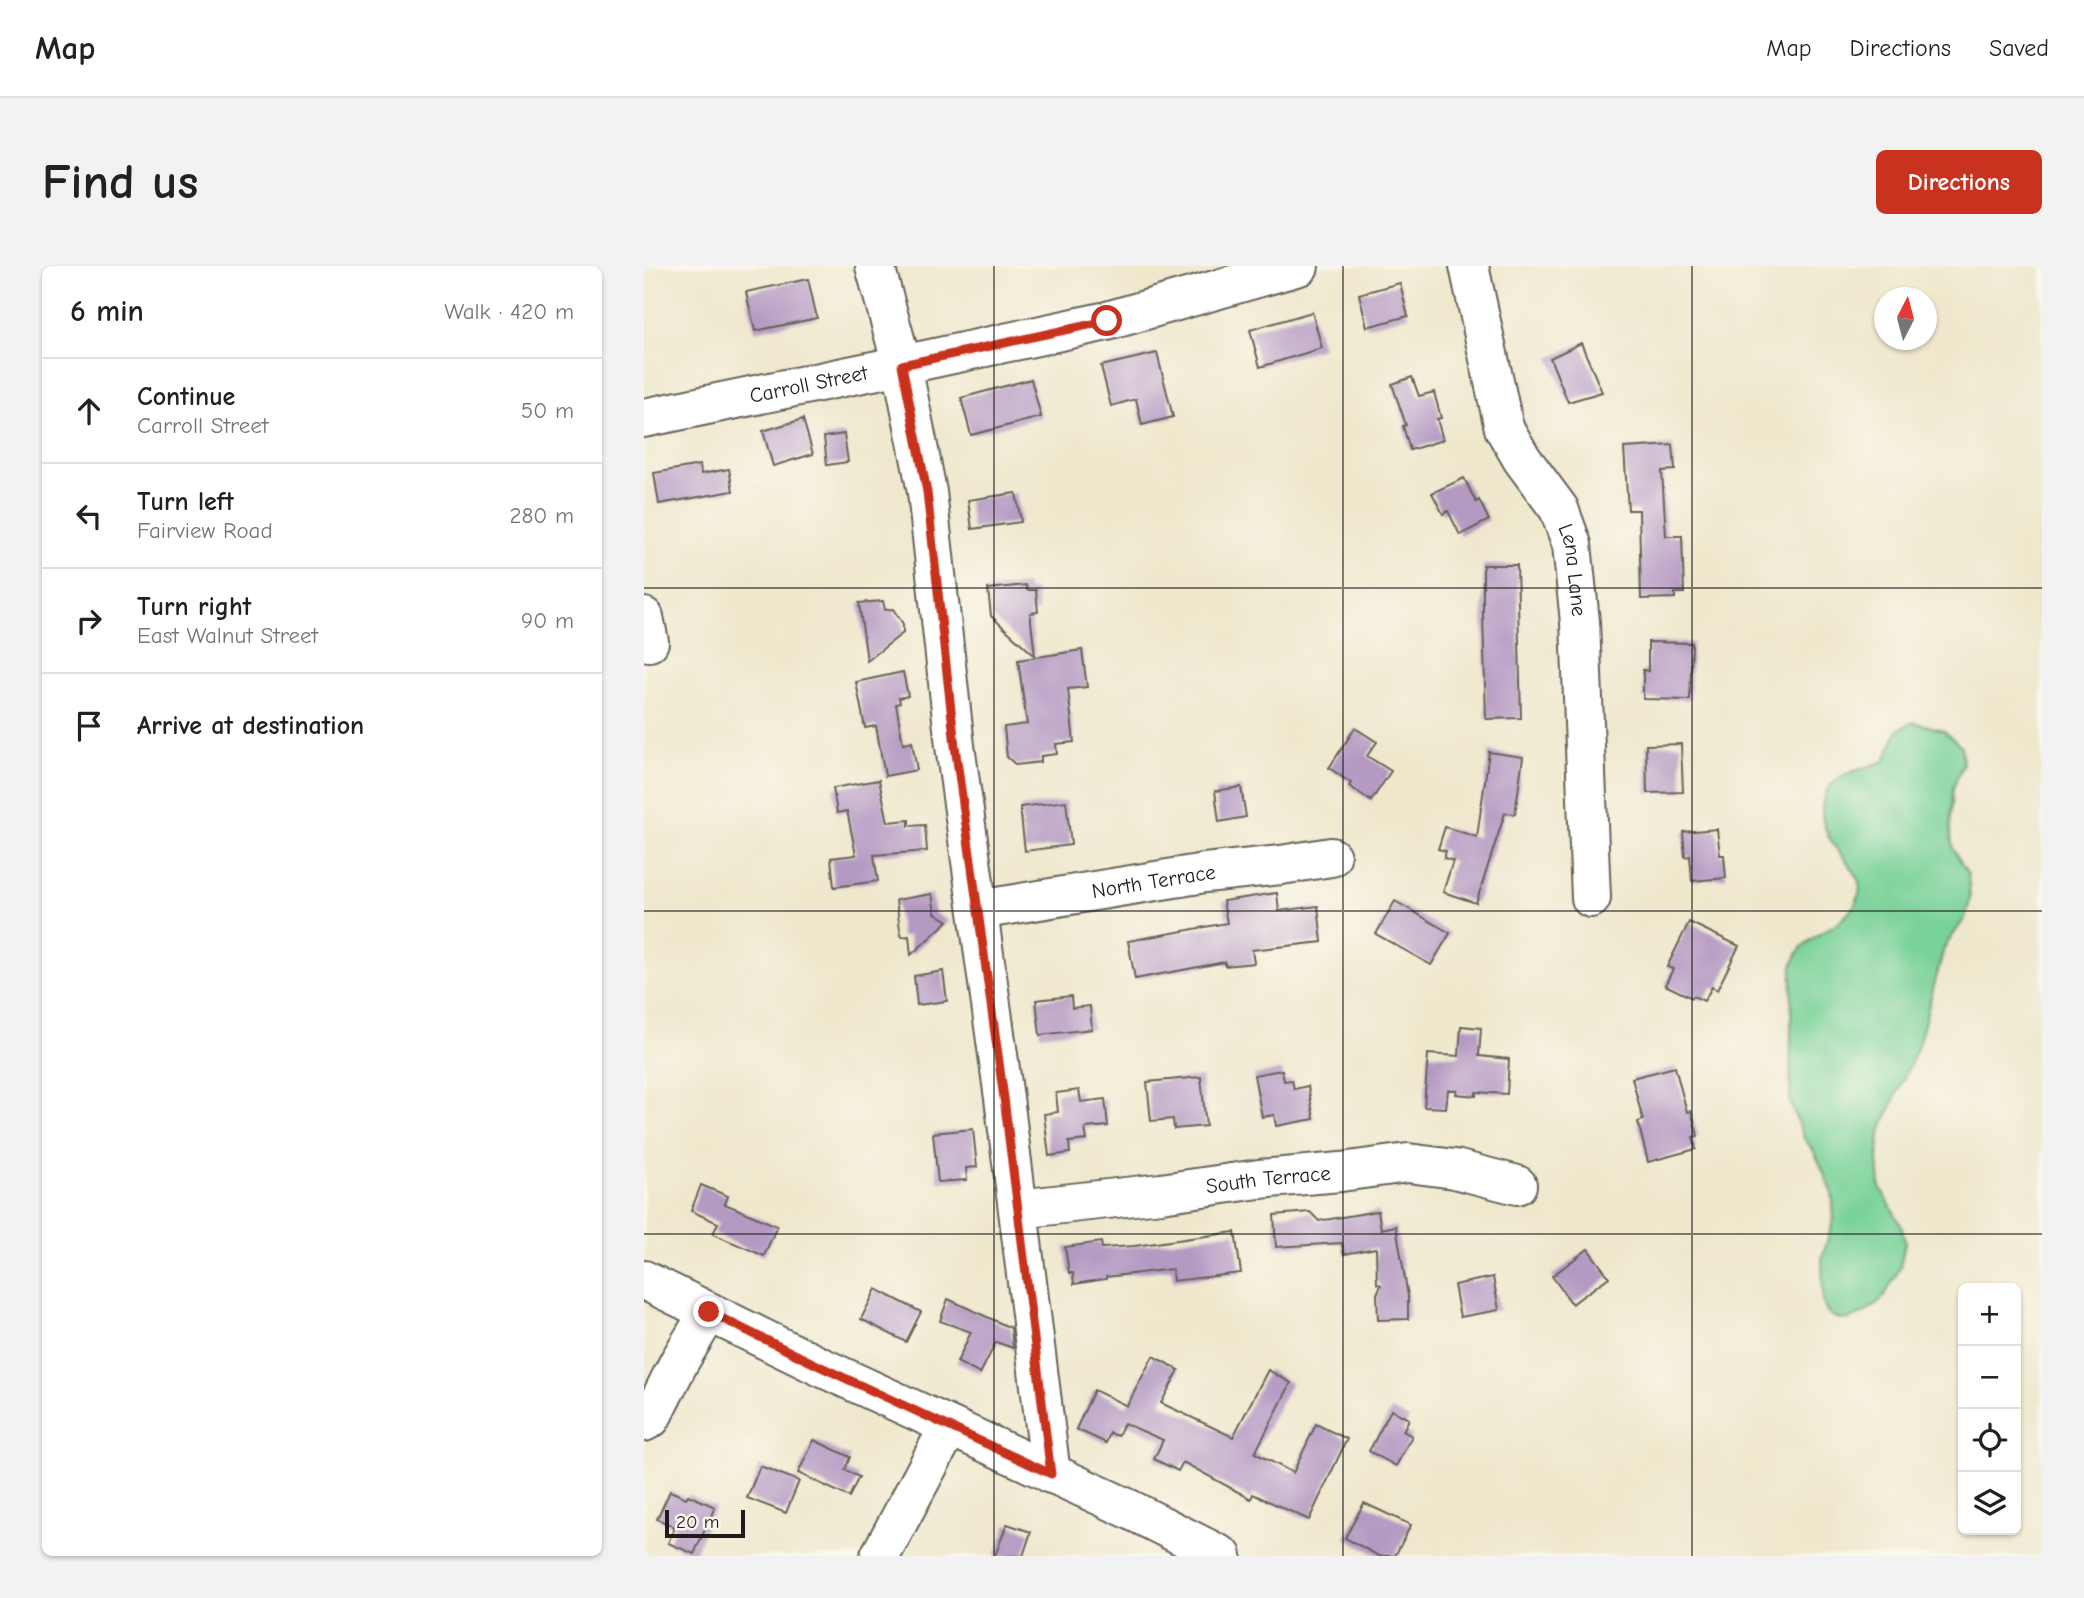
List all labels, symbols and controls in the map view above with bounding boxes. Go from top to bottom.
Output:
text: Map [35,29,96,67]
text: Map [1766,34,1812,62]
text: Directions [1850,34,1951,62]
text: Saved [1989,34,2049,62]
button: Directions [1876,150,2042,214]
text: Find us [42,154,198,210]
north arrow [1874,287,1937,350]
text: 6 min [70,294,144,329]
text: Walk · 420 m [444,298,574,325]
route start [1091,305,1122,336]
street label: Carroll Street [747,360,871,408]
text: Continue [137,382,235,412]
icon: ahead [70,392,108,430]
text: 50 m [521,397,574,424]
text: Carroll Street [137,412,268,439]
text: Turn left [137,487,234,517]
icon: left [70,497,108,535]
text: 280 m [509,502,574,529]
text: Fairview Road [137,517,273,544]
street label: Lena Lane [1553,520,1591,617]
text: Turn right [137,592,251,622]
icon: right [70,602,108,640]
text: 90 m [521,607,574,634]
text: East Walnut Street [137,622,318,649]
icon: arrive [70,707,108,745]
text: Arrive at destination [137,711,364,741]
street label: North Terrace [1090,860,1217,903]
street label: South Terrace [1204,1161,1332,1198]
map controls [1958,1283,2021,1535]
button: + [1958,1283,2021,1346]
route end [693,1296,724,1327]
button: − [1958,1346,2021,1409]
button: locate [1958,1409,2021,1472]
button: layers [1958,1472,2021,1535]
scale bar [665,1507,746,1539]
text: 20 m [676,1511,720,1533]

